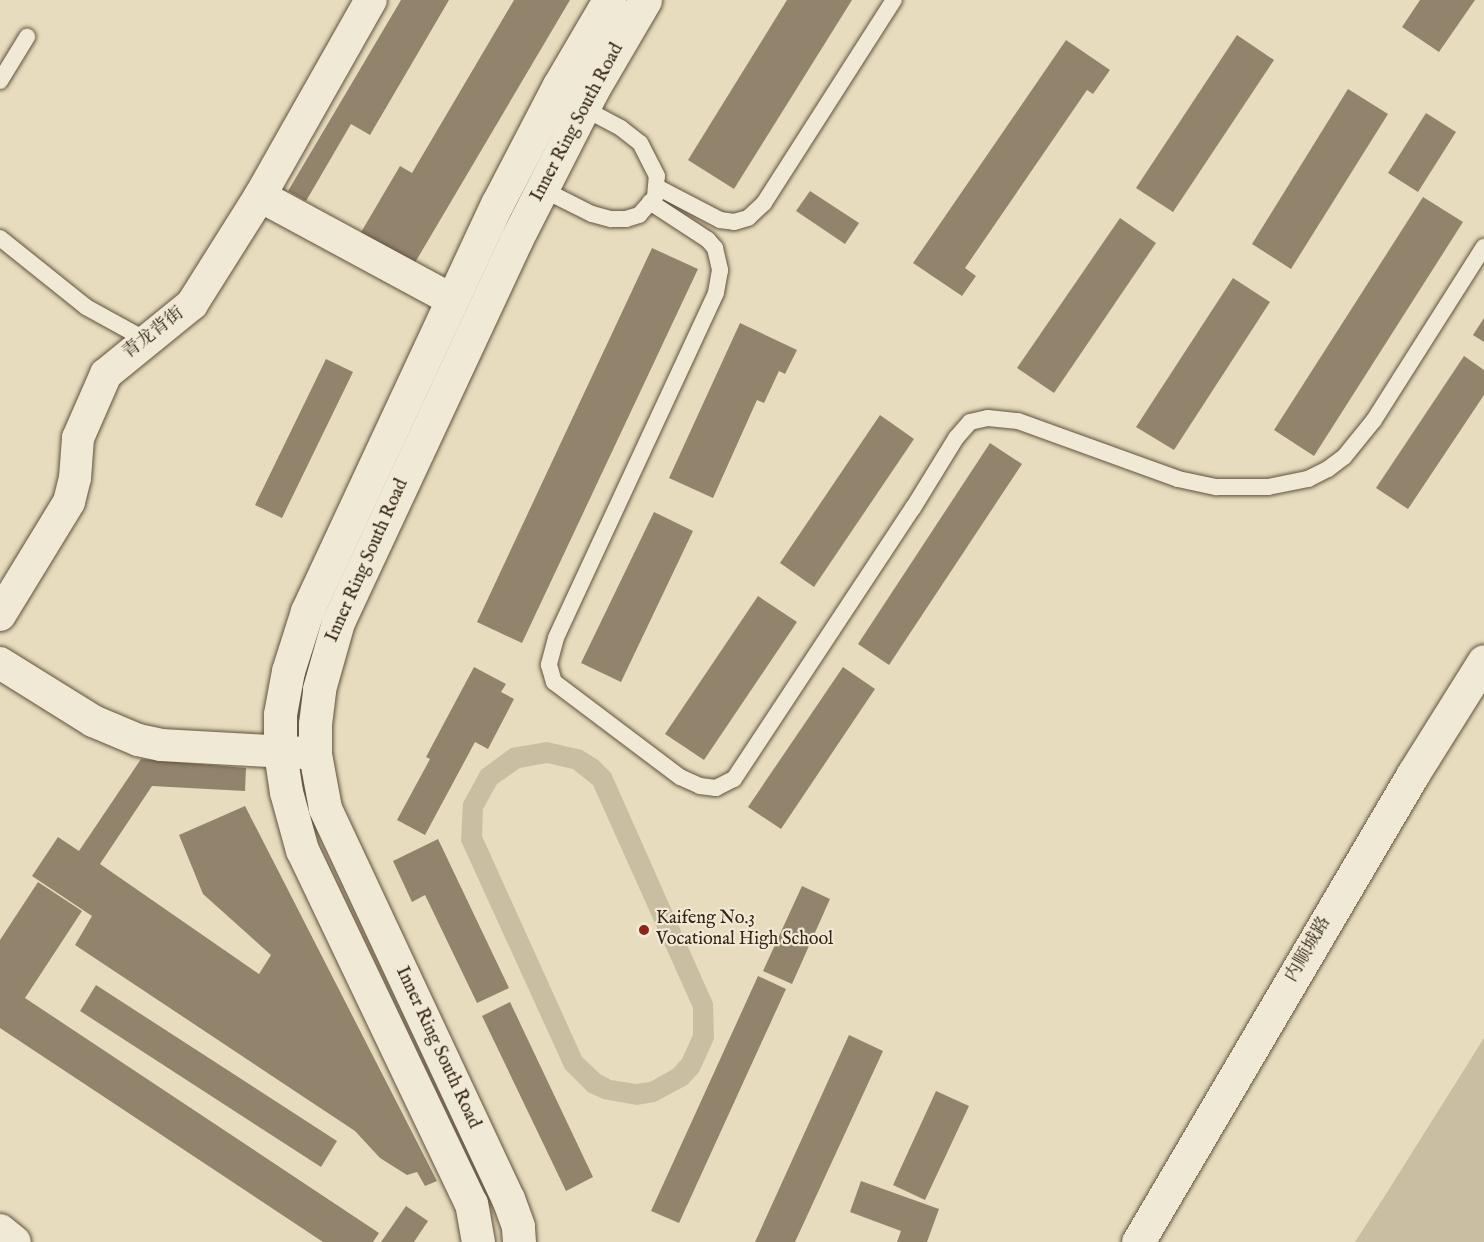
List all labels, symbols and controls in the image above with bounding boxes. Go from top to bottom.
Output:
street label: Inner Ring South Road [527,40,629,206]
street label: 青龙背街 [119,303,189,365]
street label: Inner Ring South Road [322,476,414,646]
place label: Kaifeng No.3 Vocational High School [656,909,833,952]
street label: 内顺城路 [1282,913,1336,987]
marker: Kaifeng No.3 Vocational High School [637,923,651,937]
street label: Inner Ring South Road [390,964,484,1132]

